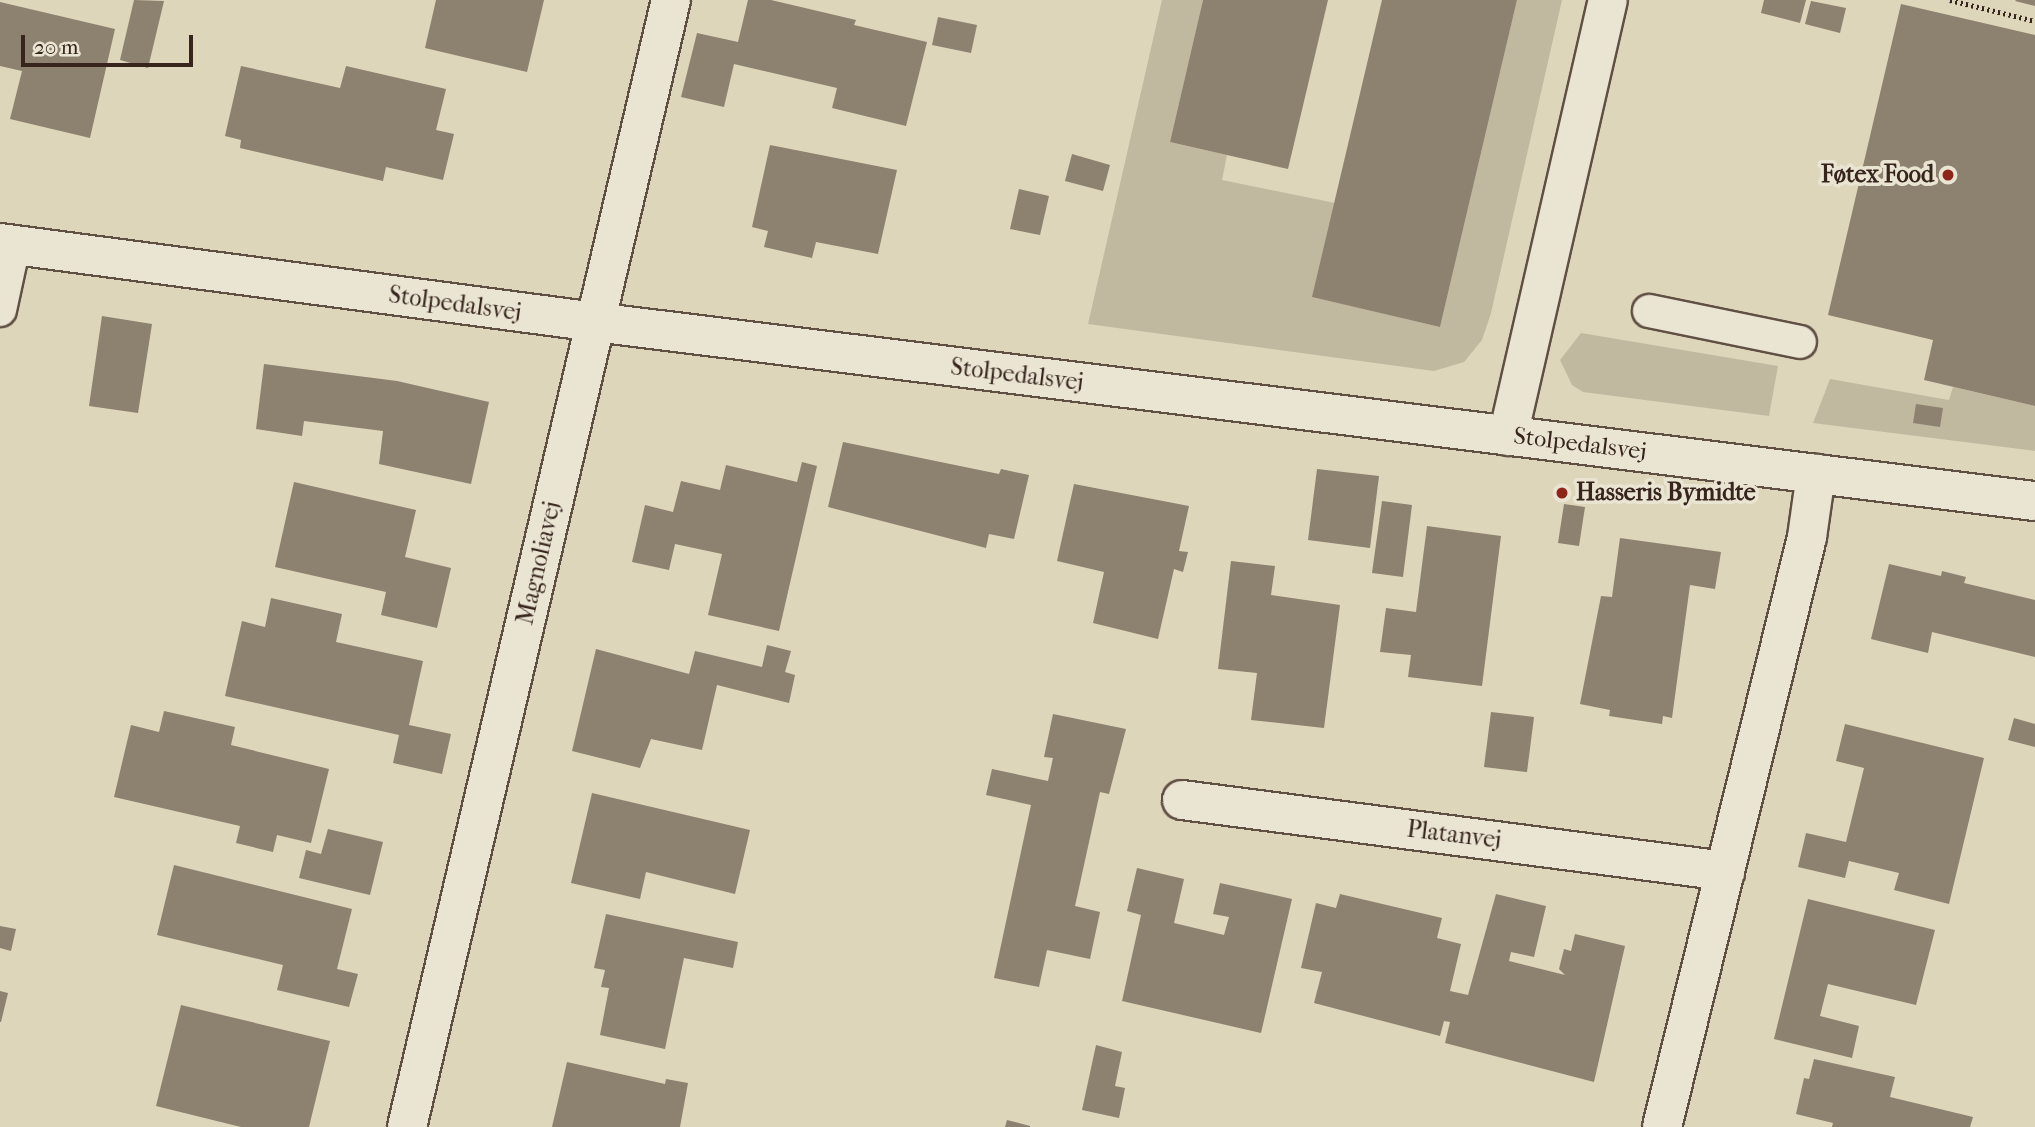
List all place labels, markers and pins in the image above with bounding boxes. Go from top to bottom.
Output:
place label: Føtex Food [1821,161,1934,189]
marker: Føtex Food [1940,167,1956,183]
place label: Hasseris Bymidte [1576,479,1756,507]
marker: Hasseris Bymidte [1554,485,1570,501]

